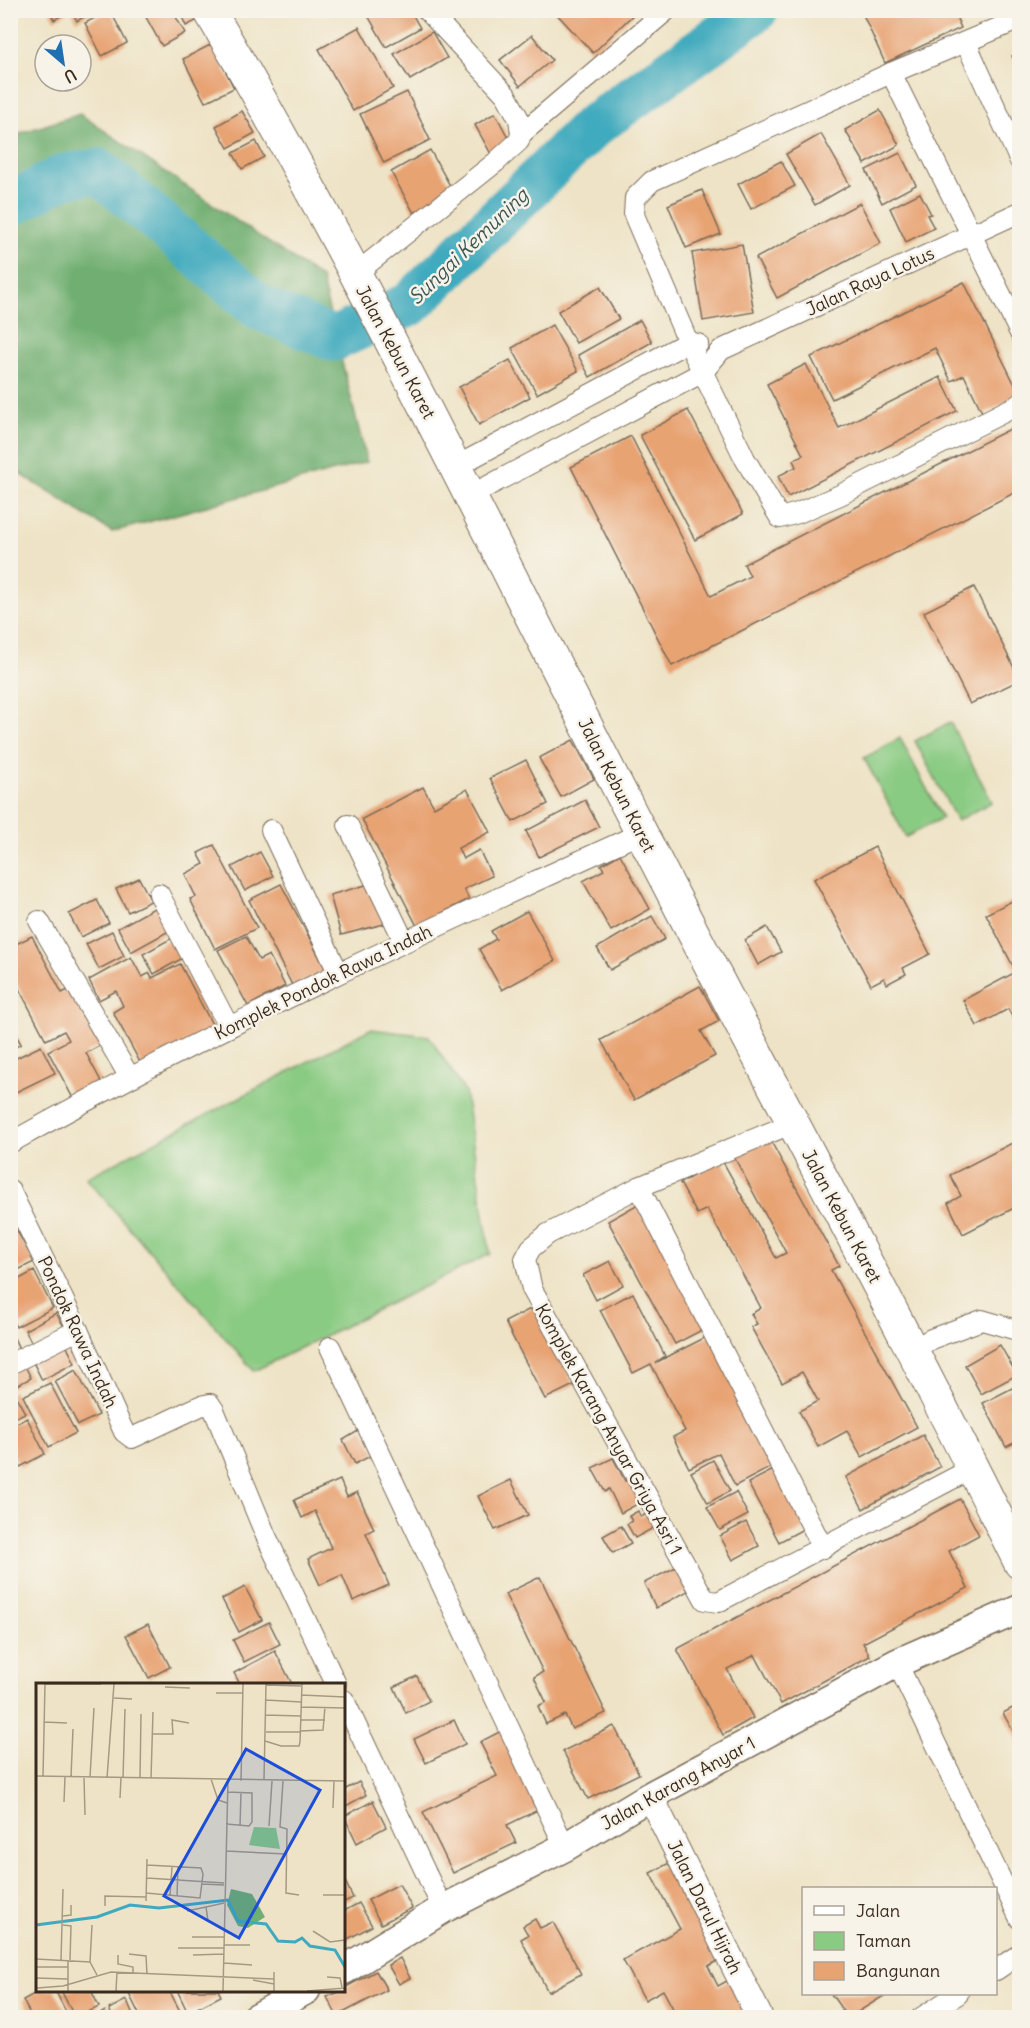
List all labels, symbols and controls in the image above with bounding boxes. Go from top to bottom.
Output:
north arrow [33,33,93,93]
text: U [61,65,80,88]
water label: Sungai Kemuning [403,181,534,309]
street label: Jalan Raya Lotus [802,241,938,321]
street label: Jalan Kebun Karet [351,281,441,423]
street label: Jalan Kebun Karet [573,714,661,856]
street label: Komplek Pondok Rawa Indah [210,919,436,1045]
street label: Jalan Kebun Karet [797,1145,887,1287]
street label: Pondok Rawa Indah [33,1252,123,1412]
street label: Komplek Karang Anyar Griya Asri 1 [530,1299,688,1559]
inset map [36,1683,345,1992]
street label: Jalan Karang Anyar 1 [597,1731,759,1835]
street label: Jalan Darul Hijrah [663,1836,747,1978]
legend [802,1887,997,1995]
text: Jalan [856,1899,900,1922]
text: Taman [856,1929,911,1952]
text: Bangunan [856,1959,940,1982]

